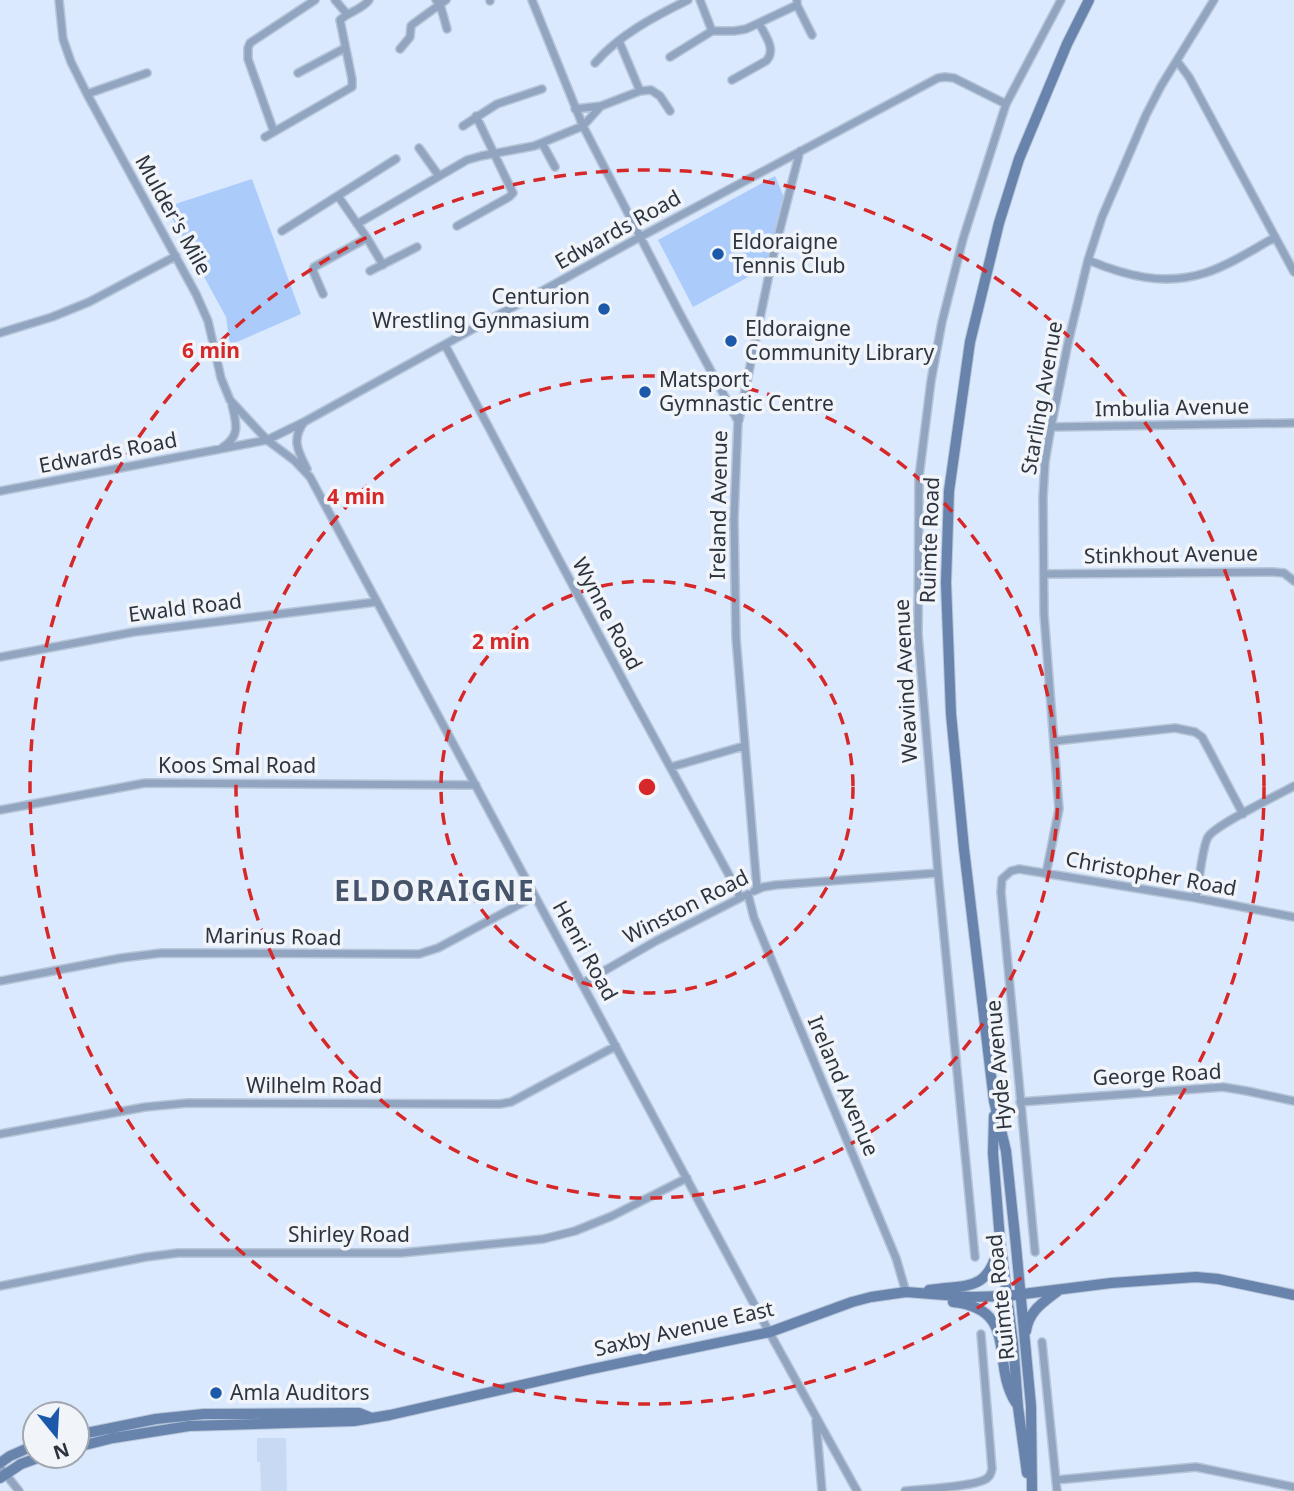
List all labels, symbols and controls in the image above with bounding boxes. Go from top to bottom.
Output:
street label: Mulder's Mile [129,150,218,279]
street label: Edwards Road [549,183,686,275]
place label: Eldoraigne Tennis Club [732,227,846,279]
marker: Eldoraigne Tennis Club [710,246,726,262]
place label: Centurion Wrestling Gynmasium [372,282,590,334]
marker: Centurion Wrestling Gynmasium [596,301,612,317]
place label: Eldoraigne Community Library [745,314,934,366]
street label: Starling Avenue [1014,319,1068,477]
marker: Eldoraigne Community Library [723,333,739,349]
text: 6 min [182,336,240,364]
place label: Matsport Gymnastic Centre [659,365,834,417]
marker: Matsport Gymnastic Centre [637,384,653,400]
street label: Imbulia Avenue [1095,392,1249,422]
street label: Edwards Road [36,425,179,479]
street label: Ireland Avenue [703,430,733,580]
street label: Ruimte Road [913,476,945,604]
text: 4 min [327,482,385,510]
street label: Stinkhout Avenue [1084,538,1258,570]
street label: Wynne Road [566,552,649,675]
street label: Ewald Road [126,586,243,628]
street label: Weavind Avenue [887,598,923,764]
text: 2 min [472,627,530,655]
street label: Koos Smal Road [158,751,316,779]
centre of rings [635,775,659,799]
street label: Christopher Road [1064,844,1239,902]
street label: Winston Road [618,862,753,950]
district label: ELDORAIGNE [334,871,536,909]
street label: Henri Road [547,895,625,1006]
street label: Marinus Road [204,921,342,951]
street label: Hyde Avenue [978,999,1018,1131]
street label: Ireland Avenue [802,1011,886,1160]
street label: George Road [1092,1057,1222,1091]
street label: Wilhelm Road [246,1071,382,1099]
street label: Shirley Road [288,1220,410,1248]
street label: Ruimte Road [979,1233,1021,1361]
street label: Saxby Avenue East [591,1294,777,1362]
place label: Amla Auditors [230,1378,369,1406]
marker: Amla Auditors [208,1385,224,1401]
north arrow [21,1400,91,1470]
text: N [50,1436,73,1466]

